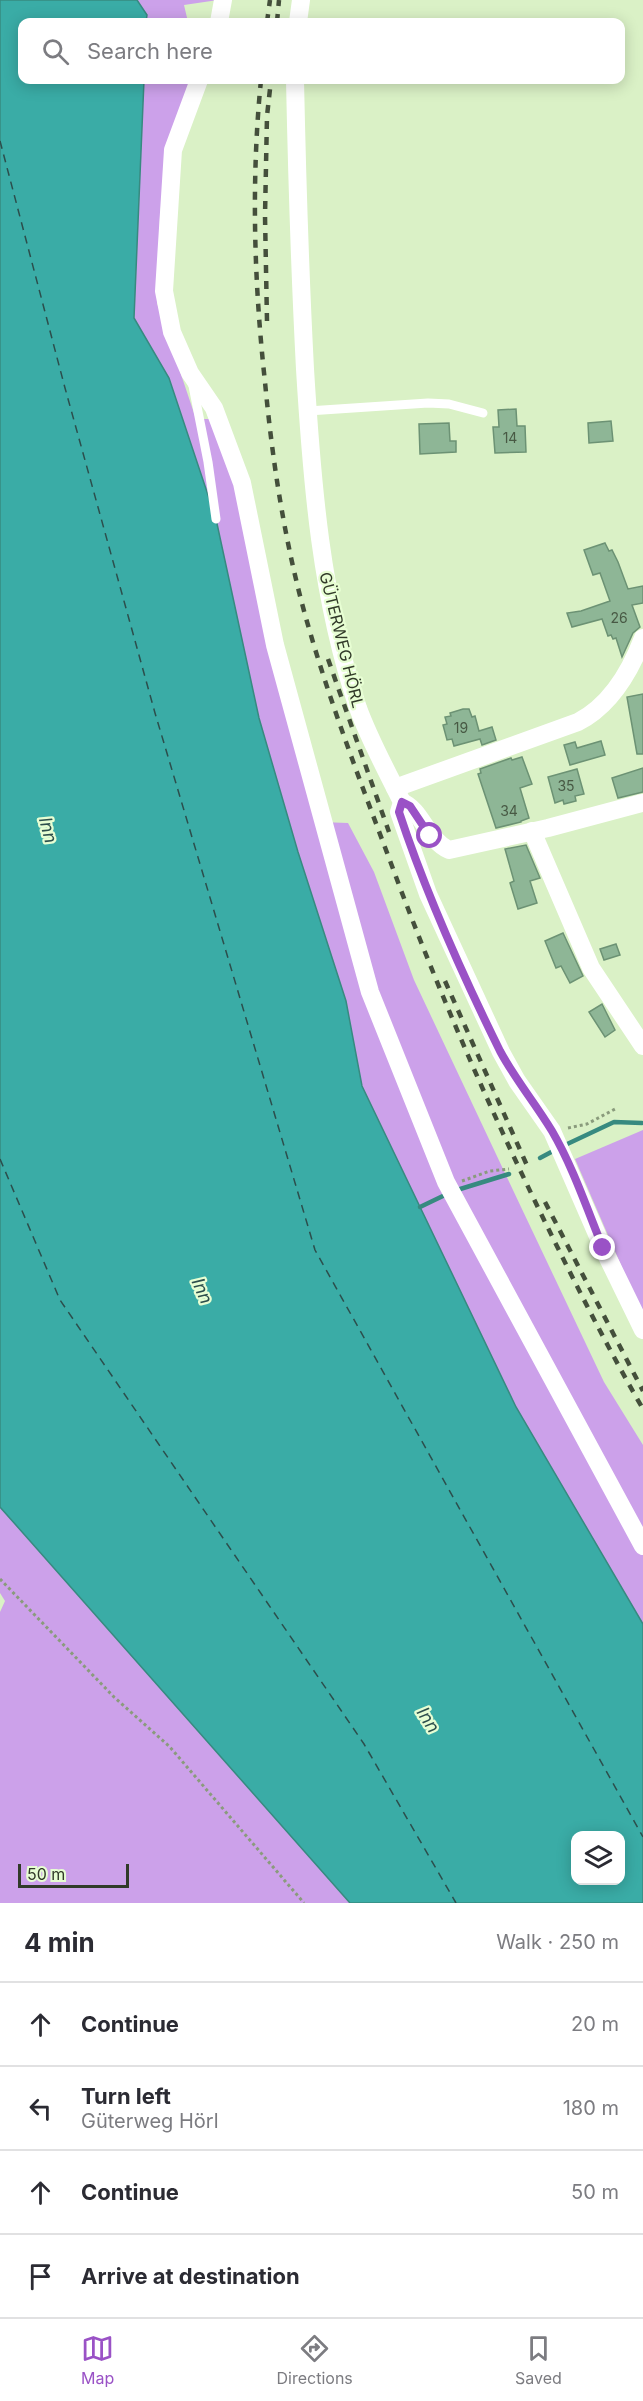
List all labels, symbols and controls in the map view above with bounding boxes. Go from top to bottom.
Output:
search box [18,18,625,84]
icon: search [39,35,72,68]
text: Search here [87,38,213,64]
house number: 14 [503,429,517,446]
street label: GÜTERWEG HÖRL [315,570,369,710]
house number: 26 [610,609,628,626]
house number: 19 [454,719,468,736]
house number: 35 [557,777,575,794]
house number: 34 [500,802,518,819]
water label: Inn [35,815,62,845]
route start [416,822,442,848]
route end [589,1234,615,1260]
water label: Inn [188,1275,217,1307]
water label: Inn [413,1703,444,1736]
map controls [571,1831,625,1885]
button: layers [571,1831,625,1885]
scale bar [18,1861,129,1888]
text: 50 m [27,1864,65,1884]
text: 4 min [24,1927,95,1958]
text: Walk · 250 m [496,1930,619,1954]
icon: ahead [24,2008,57,2041]
text: Continue [81,2011,179,2037]
text: 20 m [571,2012,619,2036]
text: Turn left [81,2083,171,2109]
icon: left [24,2092,57,2125]
text: 180 m [563,2096,619,2120]
text: Güterweg Hörl [81,2109,219,2133]
icon: ahead [24,2176,57,2209]
text: Continue [81,2179,179,2205]
text: 50 m [571,2180,619,2204]
icon: arrive [24,2260,57,2293]
text: Arrive at destination [81,2263,300,2289]
tab: Map [81,2332,114,2388]
tab: Directions [277,2332,353,2388]
tab: Saved [515,2332,562,2388]

